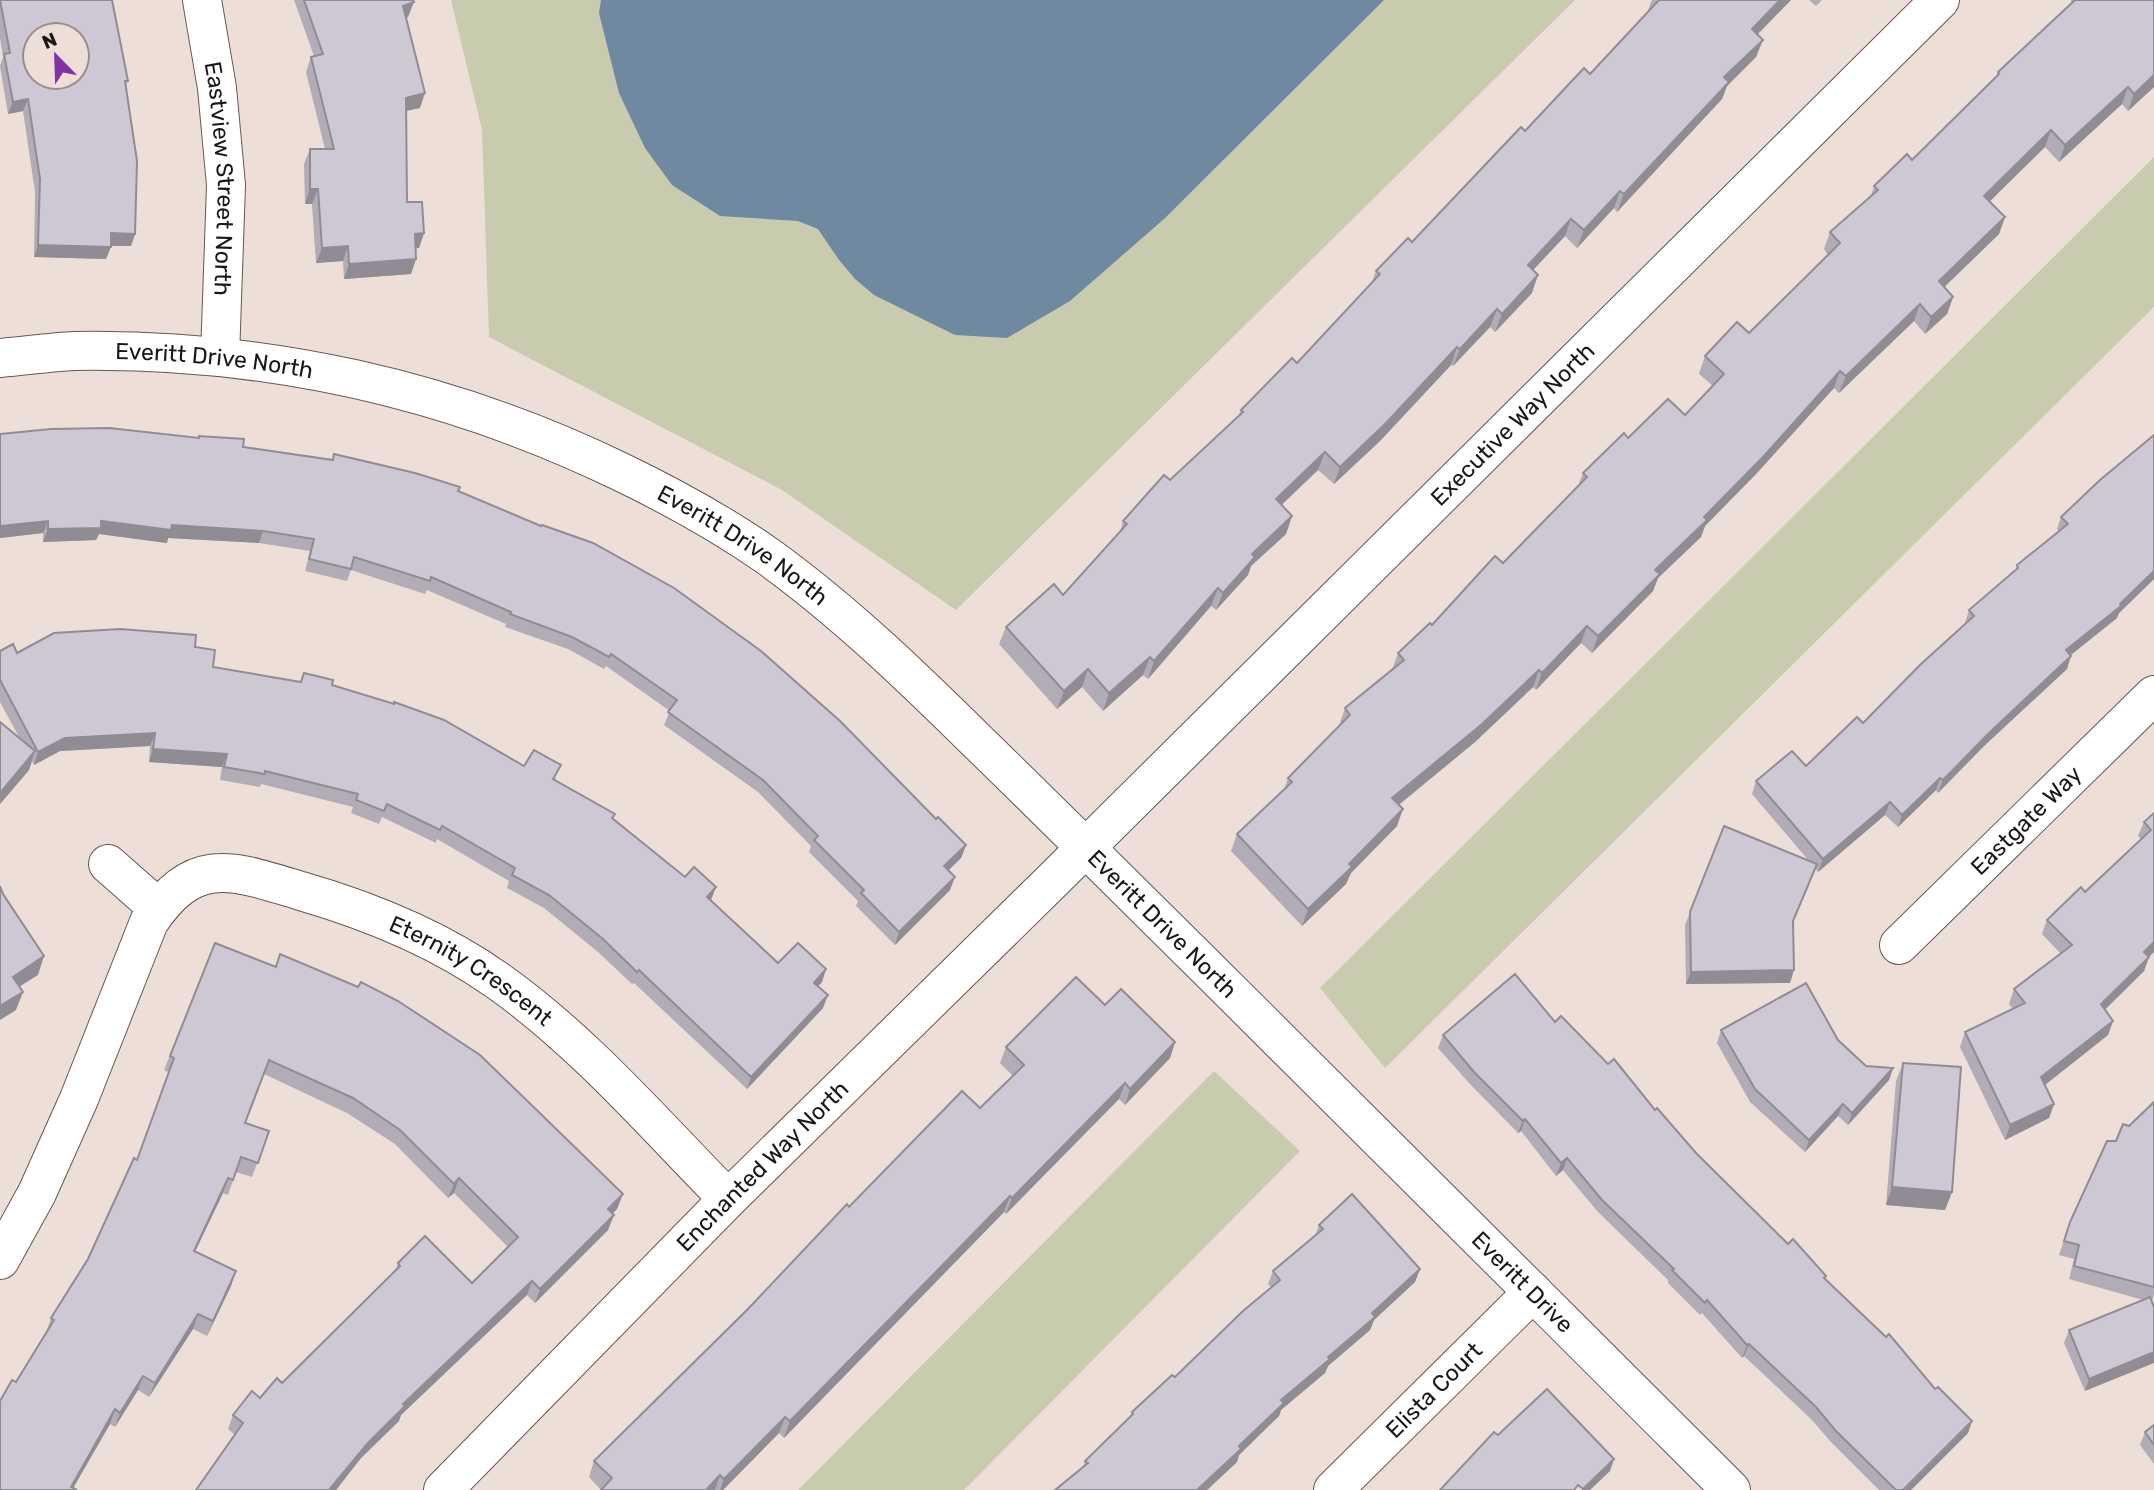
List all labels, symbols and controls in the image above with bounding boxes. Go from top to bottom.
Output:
north arrow [21,21,91,91]
text: N [39,28,60,54]
street label: Eastview Street North [199,59,240,296]
street label: Everitt Drive North [115,337,315,384]
street label: Executive Way North [1425,337,1600,511]
street label: Everitt Drive North [653,479,834,611]
street label: Eastgate Way [1965,760,2088,881]
street label: Everitt Drive North [1082,844,1243,1004]
street label: Eternity Crescent [385,909,558,1032]
street label: Enchanted Way North [671,1075,854,1257]
street label: Everitt Drive [1466,1225,1579,1339]
street label: Elista Court [1380,1336,1488,1444]

